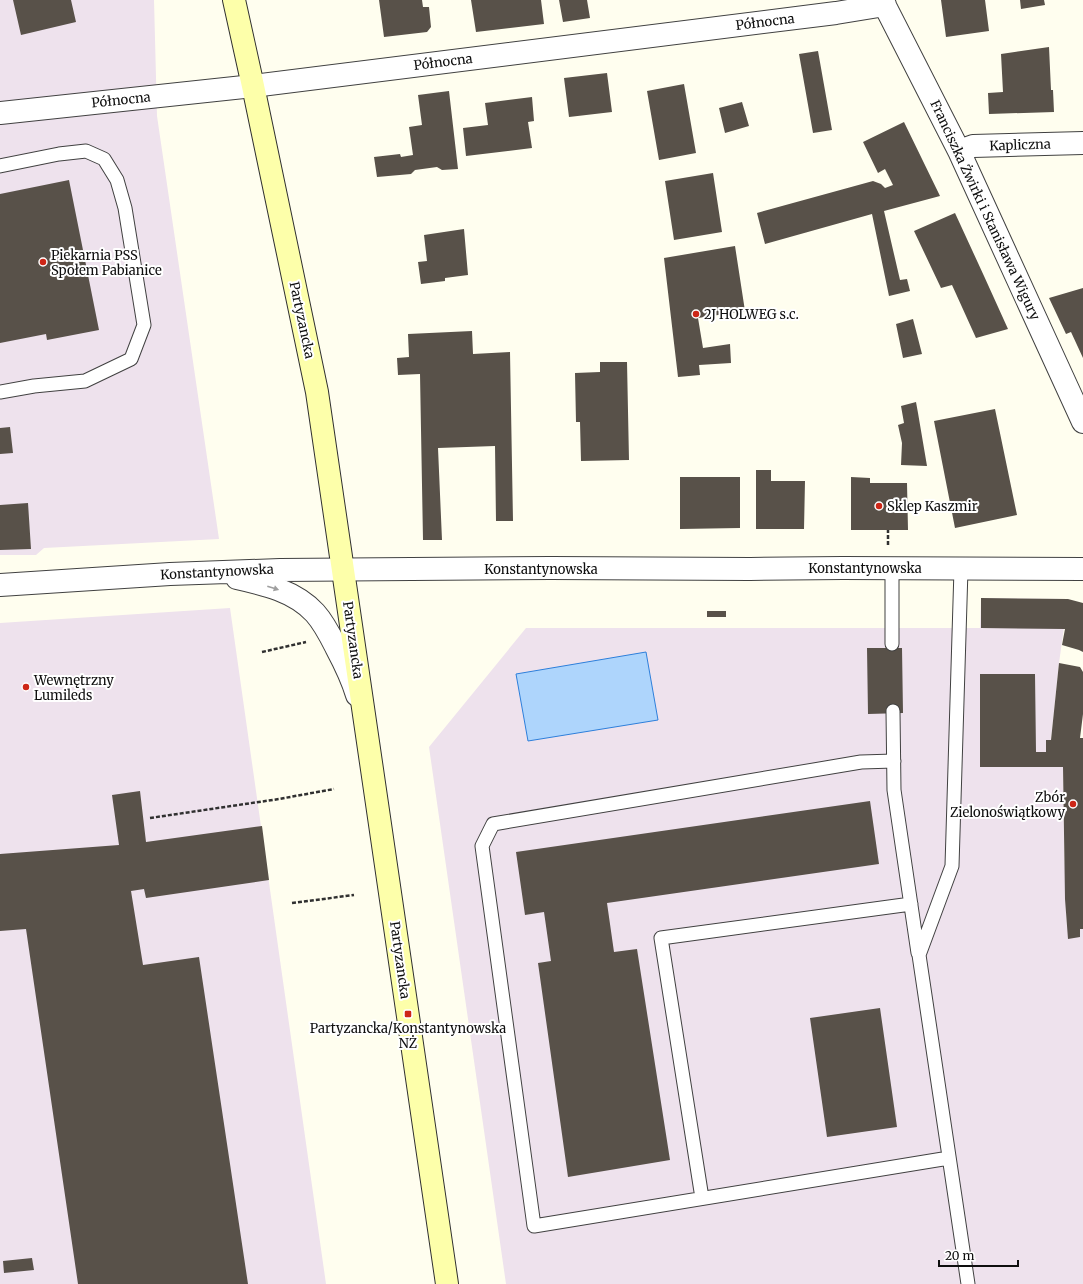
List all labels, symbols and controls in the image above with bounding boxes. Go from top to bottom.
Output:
street label: Północna [735,10,795,34]
street label: Północna [413,50,473,74]
street label: Północna [91,88,151,112]
street label: Franciszka Żwirki i Stanisława Wigury [926,97,1044,323]
street label: Kapliczna [989,135,1051,155]
place label: Piekarnia PSS Społem Pabianice [51,247,162,279]
marker: Piekarnia PSS Społem Pabianice [38,257,48,267]
street label: Partyzancka [286,280,318,360]
place label: 2J HOLWEG s.c. [704,306,799,323]
marker: 2J HOLWEG s.c. [691,309,701,319]
place label: Sklep Kaszmir [887,498,978,515]
marker: Sklep Kaszmir [874,501,884,511]
street label: Konstantynowska [808,560,922,577]
street label: Konstantynowska [160,561,274,583]
street label: Konstantynowska [484,561,598,578]
one-way arrow [268,585,280,591]
street label: Partyzancka [339,600,367,680]
place label: Wewnętrzny Lumileds [33,672,114,704]
marker: Wewnętrzny Lumileds [21,682,31,692]
place label: Zbór Zielonoświątkowy [950,789,1065,821]
marker: Zbór Zielonoświątkowy [1068,799,1078,809]
street label: Partyzancka [386,920,414,1000]
marker: Partyzancka/Konstantynowska NŻ [403,1009,413,1019]
place label: Partyzancka/Konstantynowska NŻ [310,1020,506,1052]
scale bar [939,1242,1018,1268]
text: 20 m [945,1248,974,1263]

